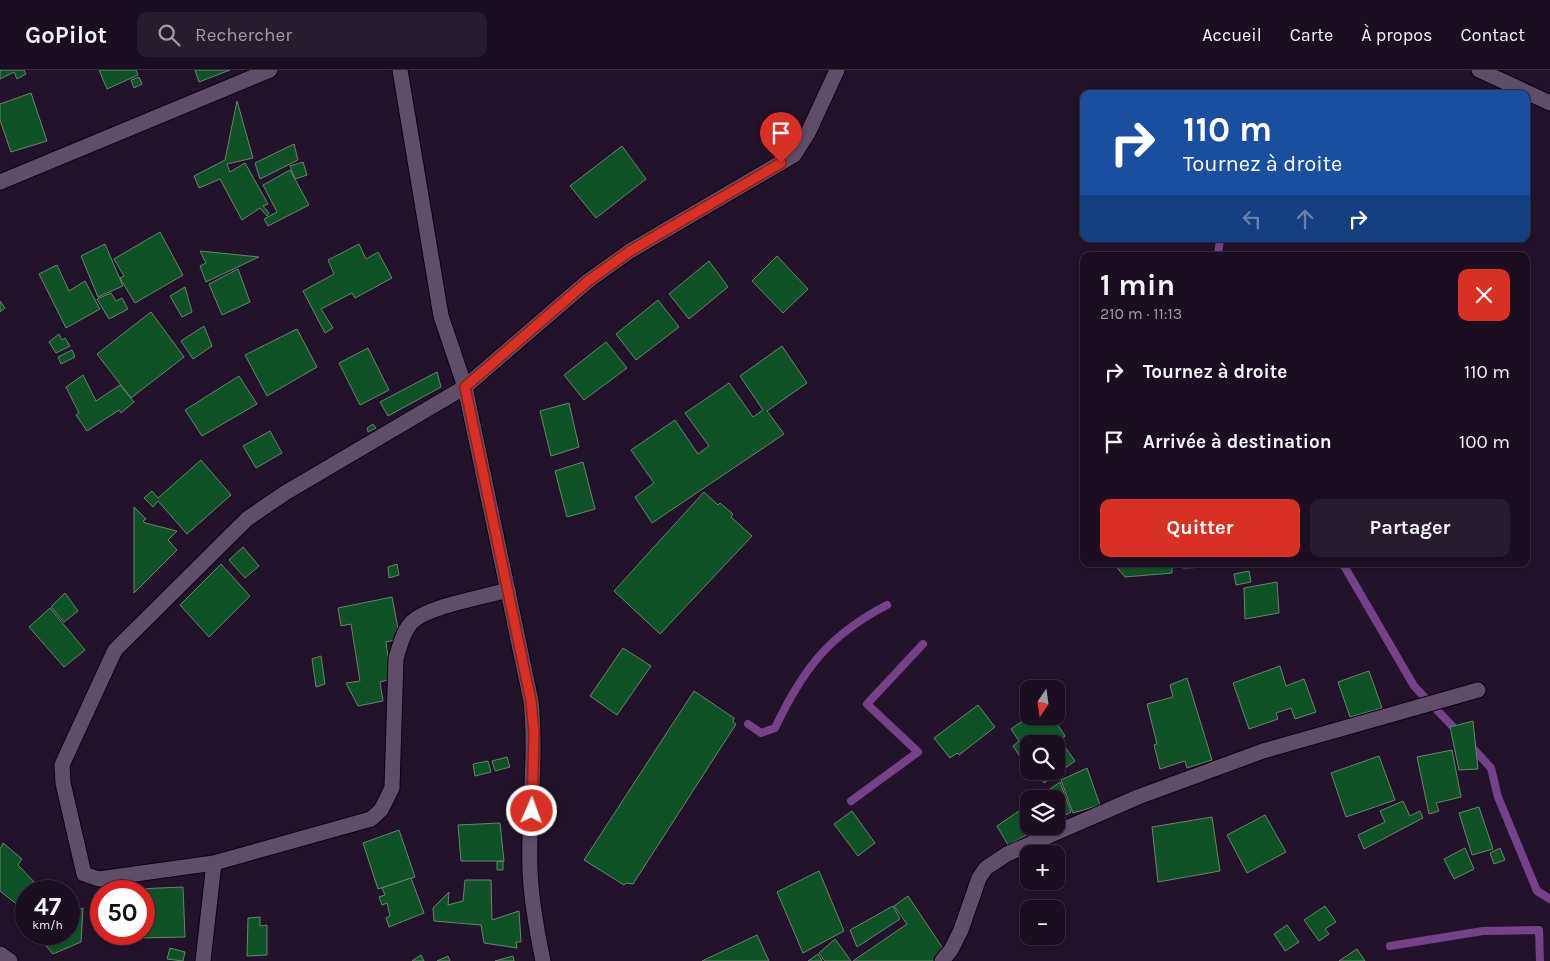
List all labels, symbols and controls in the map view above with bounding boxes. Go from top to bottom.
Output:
search box [137,12,487,57]
text: GoPilot [25,21,107,49]
icon: search [155,21,183,49]
text: Rechercher [195,24,292,46]
text: Accueil [1202,24,1262,46]
text: Carte [1290,24,1333,46]
text: À propos [1361,24,1433,46]
text: Contact [1461,24,1525,46]
text: 110 m [1183,109,1272,150]
icon: right [1100,110,1165,175]
pin [760,112,802,163]
icon: arrive [767,119,795,147]
text: Tournez à droite [1183,151,1342,177]
icon: left [1238,205,1266,233]
icon: ahead [1291,205,1319,233]
icon: right [1344,205,1372,233]
text: 1 min [1100,267,1175,303]
button: close [1458,269,1510,321]
text: 210 m · 11:13 [1100,304,1182,323]
icon: right [1100,358,1128,386]
text: Tournez à droite [1143,361,1287,383]
text: 110 m [1464,361,1510,383]
icon: arrive [1100,428,1128,456]
text: Arrivée à destination [1143,431,1332,453]
text: 100 m [1459,431,1510,453]
button: Quitter [1100,499,1300,557]
button: Partager [1310,499,1510,557]
north arrow [1020,680,1065,725]
map controls [1020,680,1065,945]
button: search [1020,735,1065,780]
position arrow [505,784,557,836]
button: layers [1020,790,1065,835]
button: + [1020,845,1065,890]
speed limit sign: 50 [90,880,155,945]
text: 47 [34,892,61,921]
button: − [1020,900,1065,945]
text: km/h [32,918,63,932]

